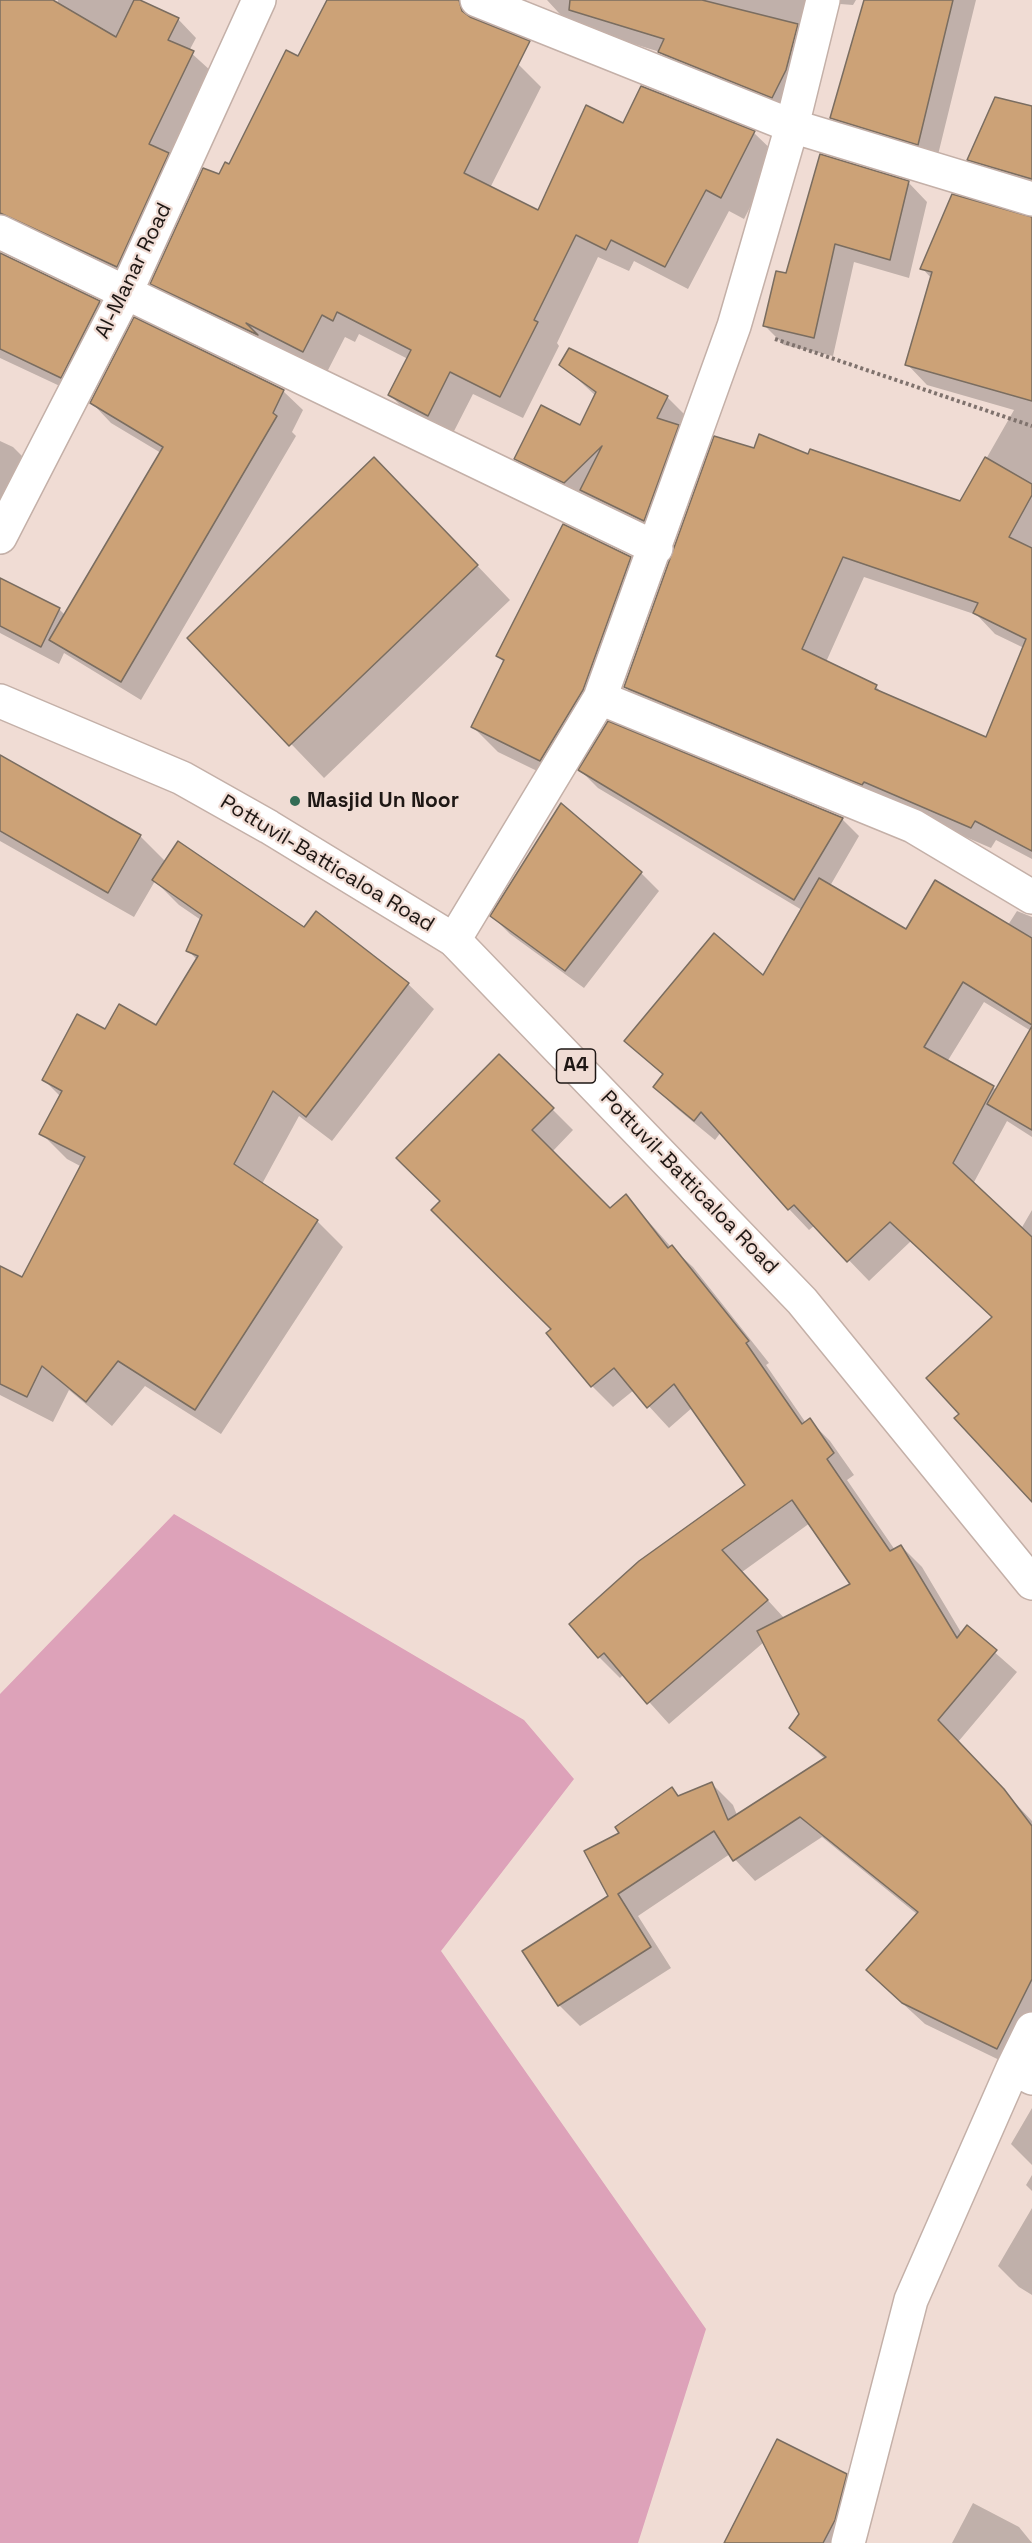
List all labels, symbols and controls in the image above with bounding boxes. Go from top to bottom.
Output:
street label: Al-Manar Road [90,199,178,343]
place label: Masjid Un Noor [307,788,459,814]
street label: Pottuvil-Batticaloa Road [216,790,438,938]
marker: Masjid Un Noor [288,794,302,808]
road number: A4 [556,1049,596,1083]
street label: Pottuvil-Batticaloa Road [595,1086,783,1280]

